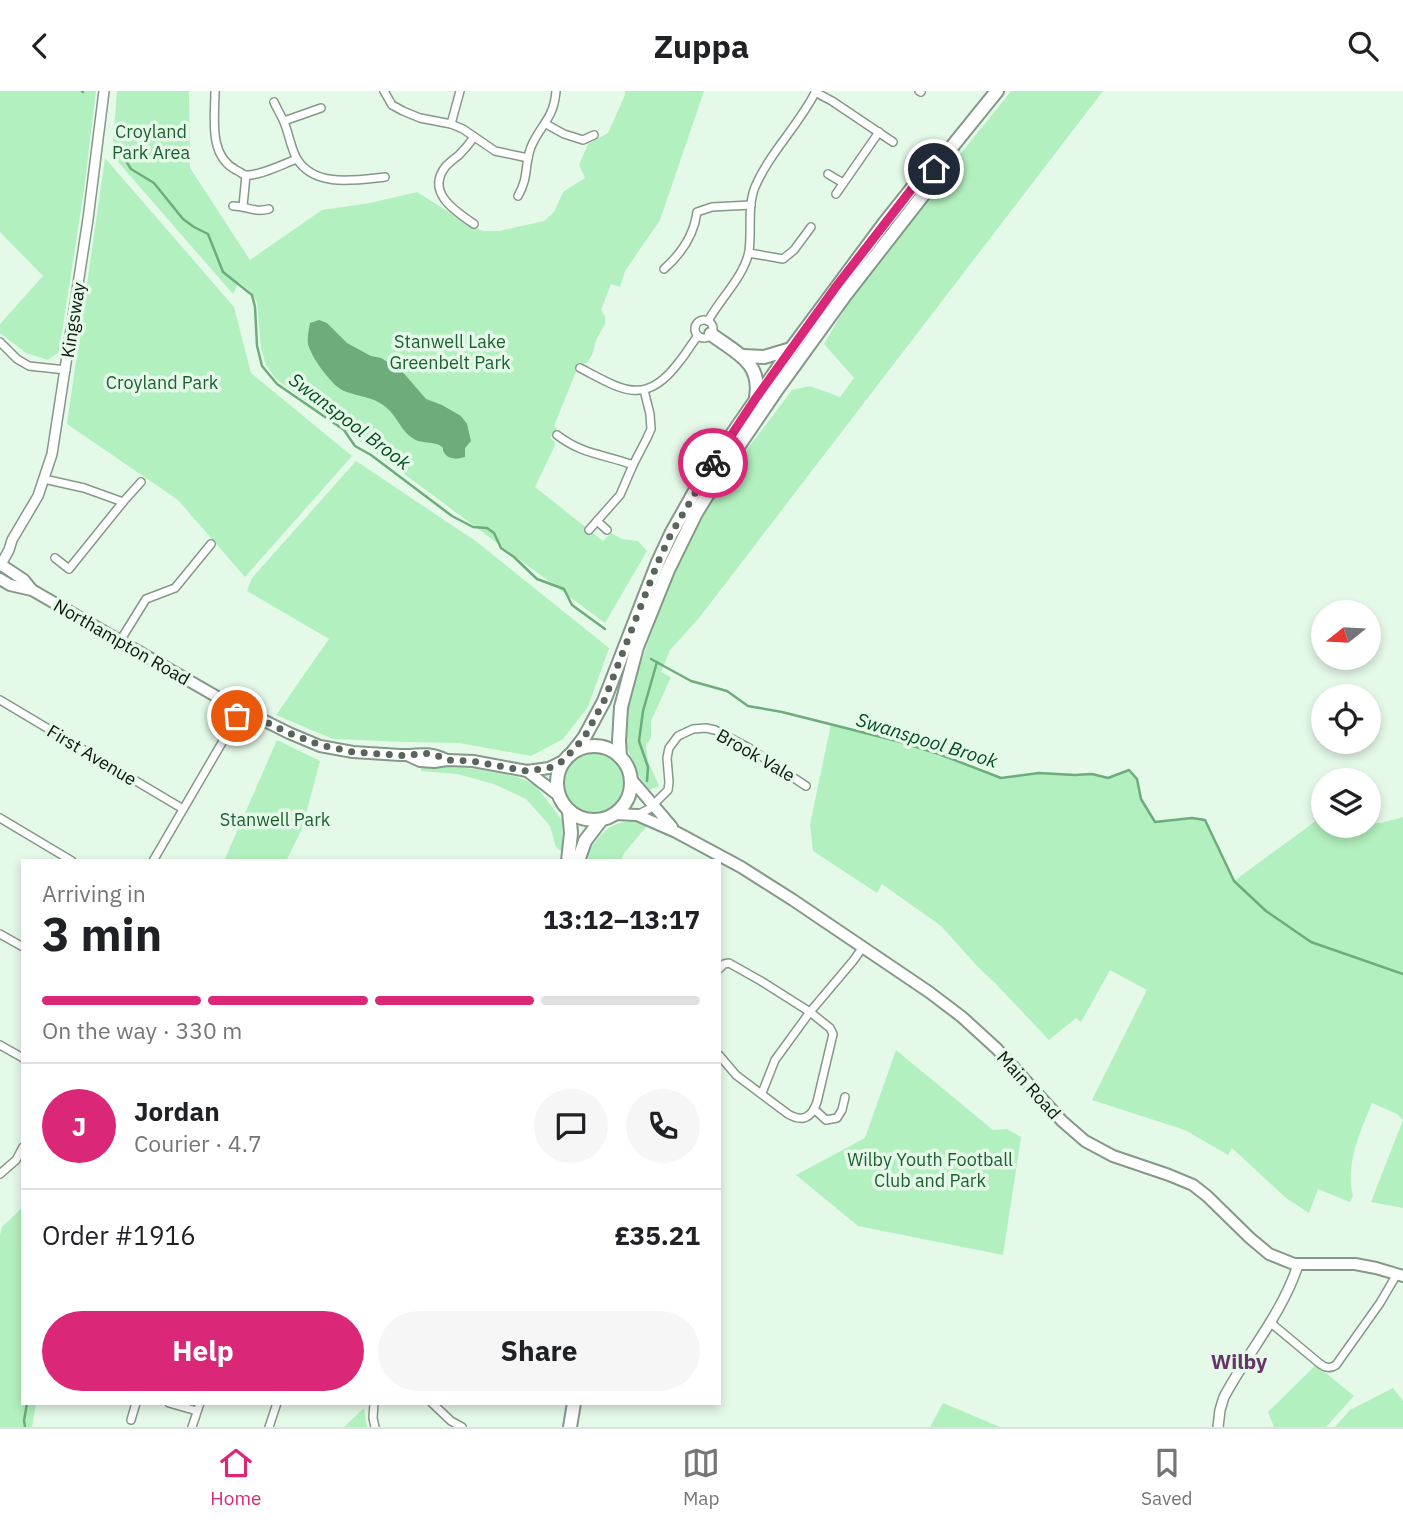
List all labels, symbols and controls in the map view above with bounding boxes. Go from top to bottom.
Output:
text: Zuppa [654,25,749,67]
icon: back [21,27,59,65]
icon: search [1344,27,1382,65]
park label: Croyland Park Area [112,120,190,164]
pin [904,139,964,199]
icon: home [915,150,953,188]
street label: Kingsway [56,280,90,360]
park label: Stanwell Lake Greenbelt Park [389,330,511,374]
water label: Swanspool Brook [284,367,417,475]
park label: Croyland Park [106,371,219,394]
courier [678,428,748,498]
icon: bike [694,444,732,482]
street label: Northampton Road [50,594,194,690]
north arrow [1311,600,1381,670]
map controls [1311,600,1381,838]
button: locate [1311,684,1381,754]
pin [207,686,267,746]
icon: bag [218,697,256,735]
water label: Swanspool Brook [854,707,1002,773]
street label: First Avenue [43,719,141,791]
street label: Brook Vale [713,723,800,787]
button: layers [1311,768,1381,838]
park label: Stanwell Park [220,808,331,831]
text: Arriving in [42,878,146,908]
text: 13:12–13:17 [543,902,700,936]
text: 3 min [42,904,162,964]
text: On the way · 330 m [42,1015,242,1045]
street label: Main Road [992,1046,1066,1124]
button: chat [534,1089,608,1163]
button: phone [626,1089,700,1163]
text: Jordan [134,1094,220,1128]
text: J [72,1109,86,1143]
text: Courier · 4.7 [134,1128,262,1158]
park label: Wilby Youth Football Club and Park [847,1148,1013,1192]
text: Order #1916 [42,1218,196,1252]
text: £35.21 [614,1218,700,1252]
button: Help [42,1311,364,1391]
button: Share [378,1311,700,1391]
district label: Wilby [1211,1347,1268,1375]
tab: Home [210,1444,261,1510]
tab: Map [682,1444,720,1510]
tab: Saved [1141,1444,1193,1510]

